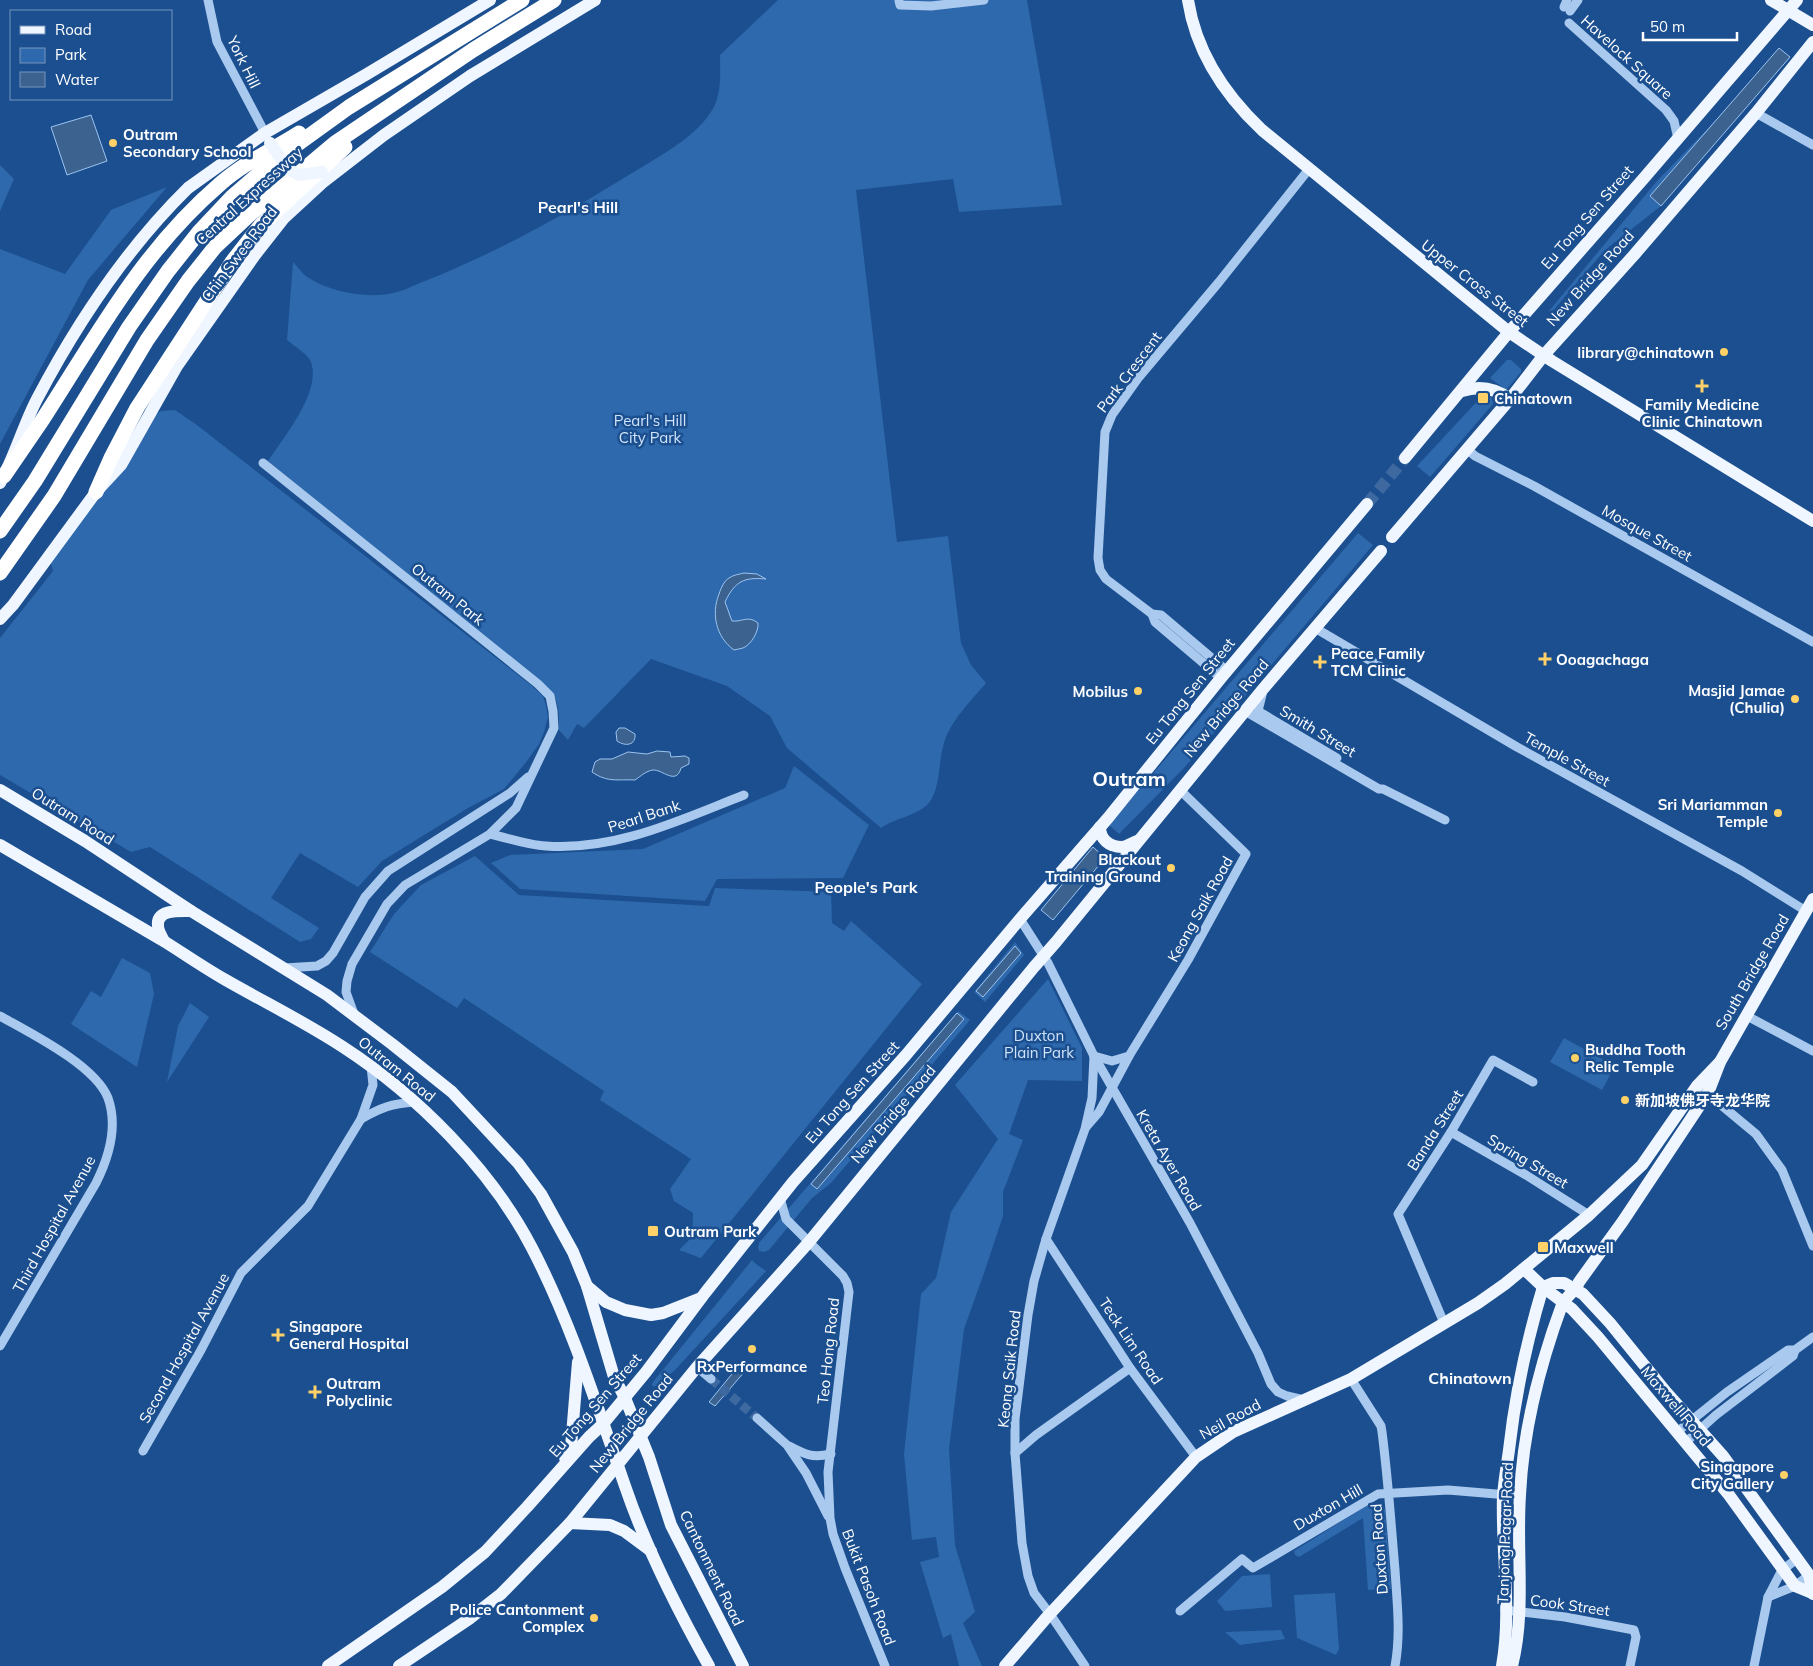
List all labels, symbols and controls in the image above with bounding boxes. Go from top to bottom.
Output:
legend [10,10,172,100]
scale bar [1643,10,1737,42]
street label: Havelock Square [1577,11,1677,103]
text: 50 m [1650,17,1685,36]
text: Road [55,20,92,39]
street label: York Hill [223,32,265,91]
text: Park [55,45,87,64]
text: Water [55,70,99,89]
place label: Outram Secondary School [123,125,251,161]
marker: Outram Secondary School [107,137,119,149]
street label: Central Expressway [191,143,307,249]
street label: Eu Tong Sen Street [1537,161,1637,273]
district label: Pearl's Hill [538,197,618,217]
street label: Chin Swee Road [197,203,281,305]
street label: New Bridge Road [1542,226,1638,330]
street label: Upper Cross Street [1418,235,1532,331]
street label: Park Crescent [1092,328,1166,416]
place label: library@chinatown [1577,343,1714,362]
marker: library@chinatown [1718,346,1730,358]
marker: Family Medicine Clinic Chinatown [1695,379,1709,393]
place label: Chinatown [1494,389,1572,408]
marker: Chinatown [1476,391,1490,405]
place label: Family Medicine Clinic Chinatown [1642,395,1762,431]
park label: Pearl's Hill City Park [614,411,686,447]
street label: Mosque Street [1599,500,1695,566]
street label: Outram Park [408,559,489,629]
street label: Eu Tong Sen Street [1141,634,1239,748]
place label: Peace Family TCM Clinic [1331,644,1426,680]
place label: Ooagachaga [1556,650,1649,669]
marker: Ooagachaga [1538,652,1552,666]
street label: New Bridge Road [1179,655,1273,761]
marker: Peace Family TCM Clinic [1313,655,1327,669]
place label: Masjid Jamae (Chulia) [1688,681,1785,717]
place label: Mobilus [1072,682,1128,701]
marker: Mobilus [1132,685,1144,697]
marker: Masjid Jamae (Chulia) [1789,693,1801,705]
street label: Smith Street [1276,701,1360,761]
street label: Temple Street [1521,728,1613,790]
district label: Outram [1092,766,1166,791]
street label: Outram Road [28,783,118,849]
street label: Pearl Bank [605,795,683,837]
place label: Sri Mariamman Temple [1658,795,1768,831]
marker: Sri Mariamman Temple [1772,807,1784,819]
place label: Blackout Training Ground [1045,850,1161,886]
street label: Keong Saik Road [1163,853,1237,965]
marker: Blackout Training Ground [1165,862,1177,874]
district label: People's Park [815,877,919,897]
street label: South Bridge Road [1711,911,1793,1033]
park label: Duxton Plain Park [1004,1026,1074,1062]
street label: Outram Road [355,1032,439,1106]
street label: Eu Tong Sen Street [801,1037,903,1147]
place label: Buddha Tooth Relic Temple [1585,1040,1686,1076]
marker: Buddha Tooth Relic Temple [1569,1052,1581,1064]
street label: New Bridge Road [846,1061,940,1167]
street label: Banda Street [1403,1086,1467,1174]
place label: 新加坡佛牙寺龙华院 [1635,1091,1770,1110]
marker: 新加坡佛牙寺龙华院 [1619,1094,1631,1106]
street label: Kreta Ayer Road [1132,1106,1206,1214]
street label: Spring Street [1484,1130,1572,1192]
street label: Third Hospital Avenue [8,1152,100,1296]
place label: Outram Park [664,1222,757,1241]
marker: Outram Park [646,1224,660,1238]
place label: Maxwell [1554,1238,1614,1257]
marker: Maxwell [1536,1240,1550,1254]
street label: Second Hospital Avenue [135,1269,233,1427]
street label: Teck Lim Road [1095,1294,1167,1388]
street label: Teo Hong Road [813,1297,843,1405]
street label: Keong Saik Road [993,1309,1025,1429]
place label: Singapore General Hospital [289,1317,409,1353]
marker: Singapore General Hospital [271,1328,285,1342]
marker: RxPerformance [746,1343,758,1355]
street label: Eu Tong Sen Street [545,1349,645,1461]
place label: RxPerformance [697,1357,807,1376]
street label: Maxwell Road [1637,1362,1715,1450]
district label: Chinatown [1428,1368,1512,1388]
street label: New Bridge Road [585,1369,677,1477]
place label: Outram Polyclinic [326,1374,393,1410]
marker: Outram Polyclinic [308,1385,322,1399]
street label: Neil Road [1196,1394,1264,1444]
place label: Singapore City Gallery [1691,1457,1775,1493]
street label: Tanjong Pagar Road [1493,1462,1517,1604]
marker: Singapore City Gallery [1778,1469,1790,1481]
street label: Duxton Hill [1290,1480,1366,1534]
street label: Duxton Road [1366,1503,1392,1595]
street label: Cantonment Road [676,1507,748,1629]
street label: Bukit Pasoh Road [838,1526,900,1648]
street label: Cook Street [1529,1590,1611,1620]
place label: Police Cantonment Complex [450,1600,585,1636]
marker: Police Cantonment Complex [588,1612,600,1624]

